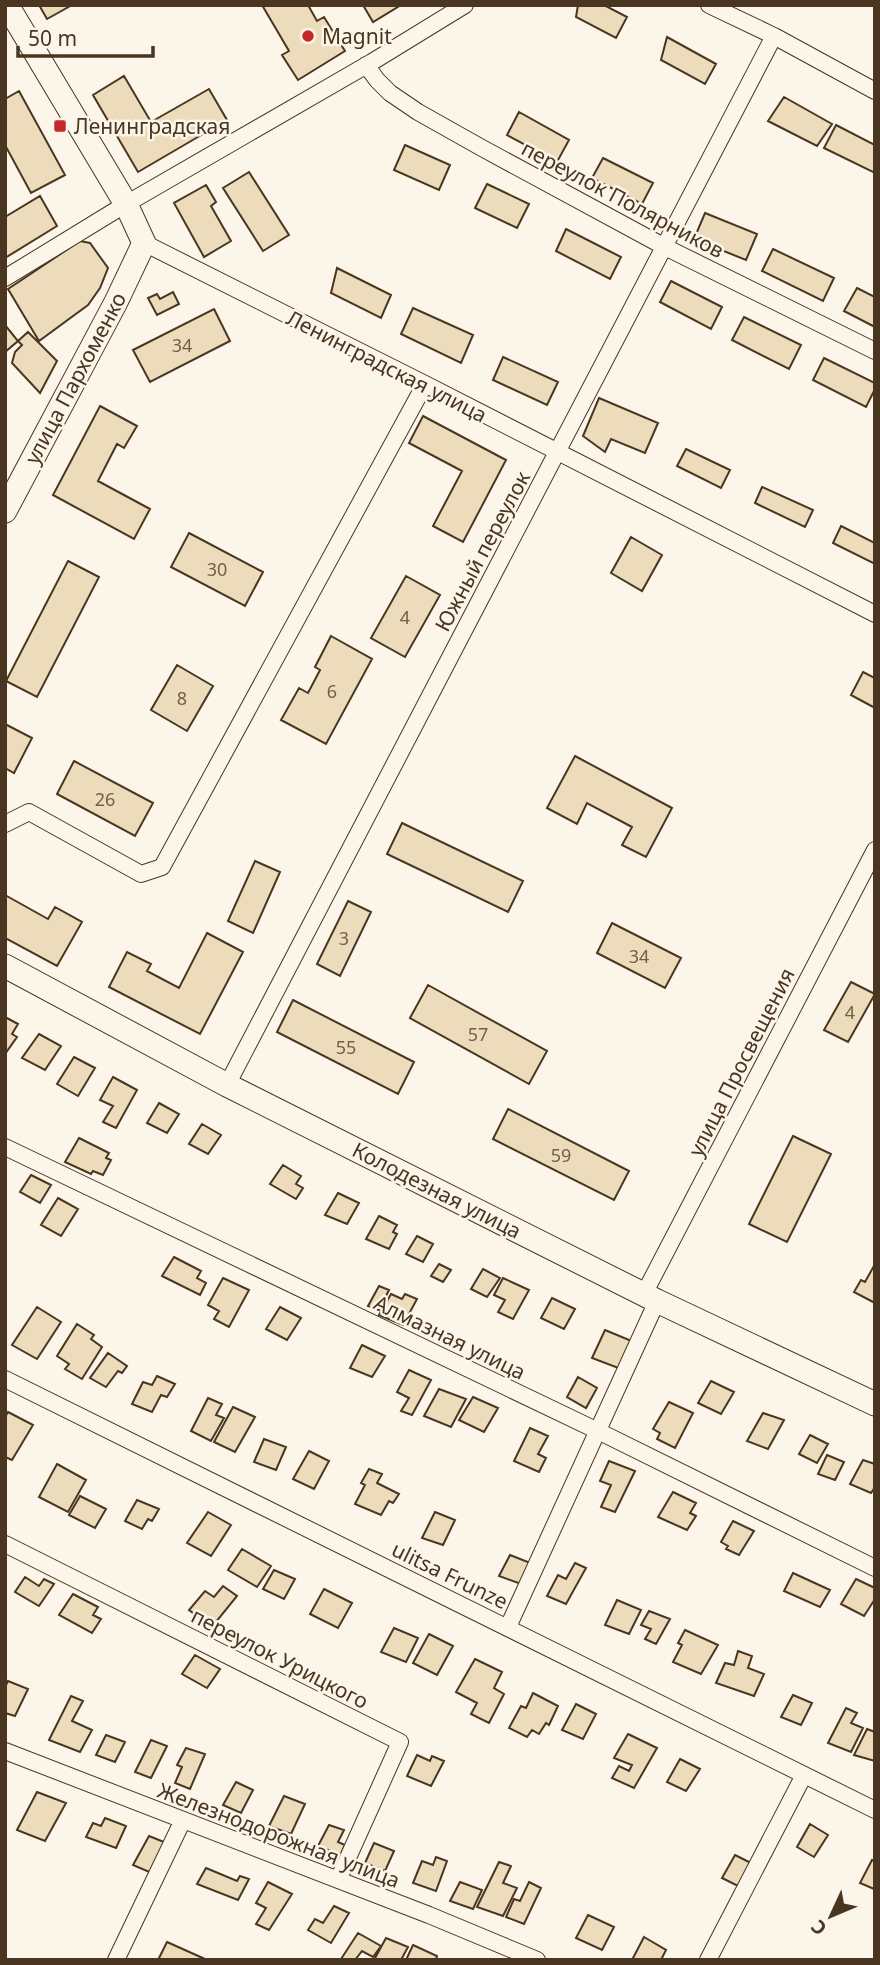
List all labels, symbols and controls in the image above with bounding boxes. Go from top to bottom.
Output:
scale bar [18,14,152,58]
place label: Magnit [322,22,392,50]
text: 50 m [28,24,77,52]
marker: Magnit [300,28,316,44]
place label: Ленинградская [74,112,230,140]
marker: Ленинградская [52,118,68,134]
street label: переулок Полярников [517,134,729,264]
street label: улица Пархоменко [18,287,132,469]
street label: Ленинградская улица [282,303,492,429]
house number: 34 [172,333,192,357]
street label: Южный переулок [428,466,536,636]
house number: 30 [207,557,227,581]
house number: 4 [400,605,410,629]
house number: 6 [327,679,337,703]
house number: 8 [177,686,187,710]
house number: 26 [95,787,115,811]
house number: 3 [339,926,349,950]
house number: 34 [629,944,649,968]
street label: улица Просвещения [681,963,801,1161]
house number: 4 [845,1000,855,1024]
house number: 57 [468,1022,488,1046]
house number: 55 [336,1035,356,1059]
street label: Колодезная улица [348,1135,526,1245]
house number: 59 [551,1143,571,1167]
street label: Алмазная улица [370,1288,530,1386]
street label: ulitsa Frunze [387,1535,513,1615]
street label: переулок Урицкого [187,1601,373,1715]
street label: Железнодорожная улица [154,1776,404,1894]
north arrow [796,1881,866,1951]
text: С [805,1914,832,1941]

